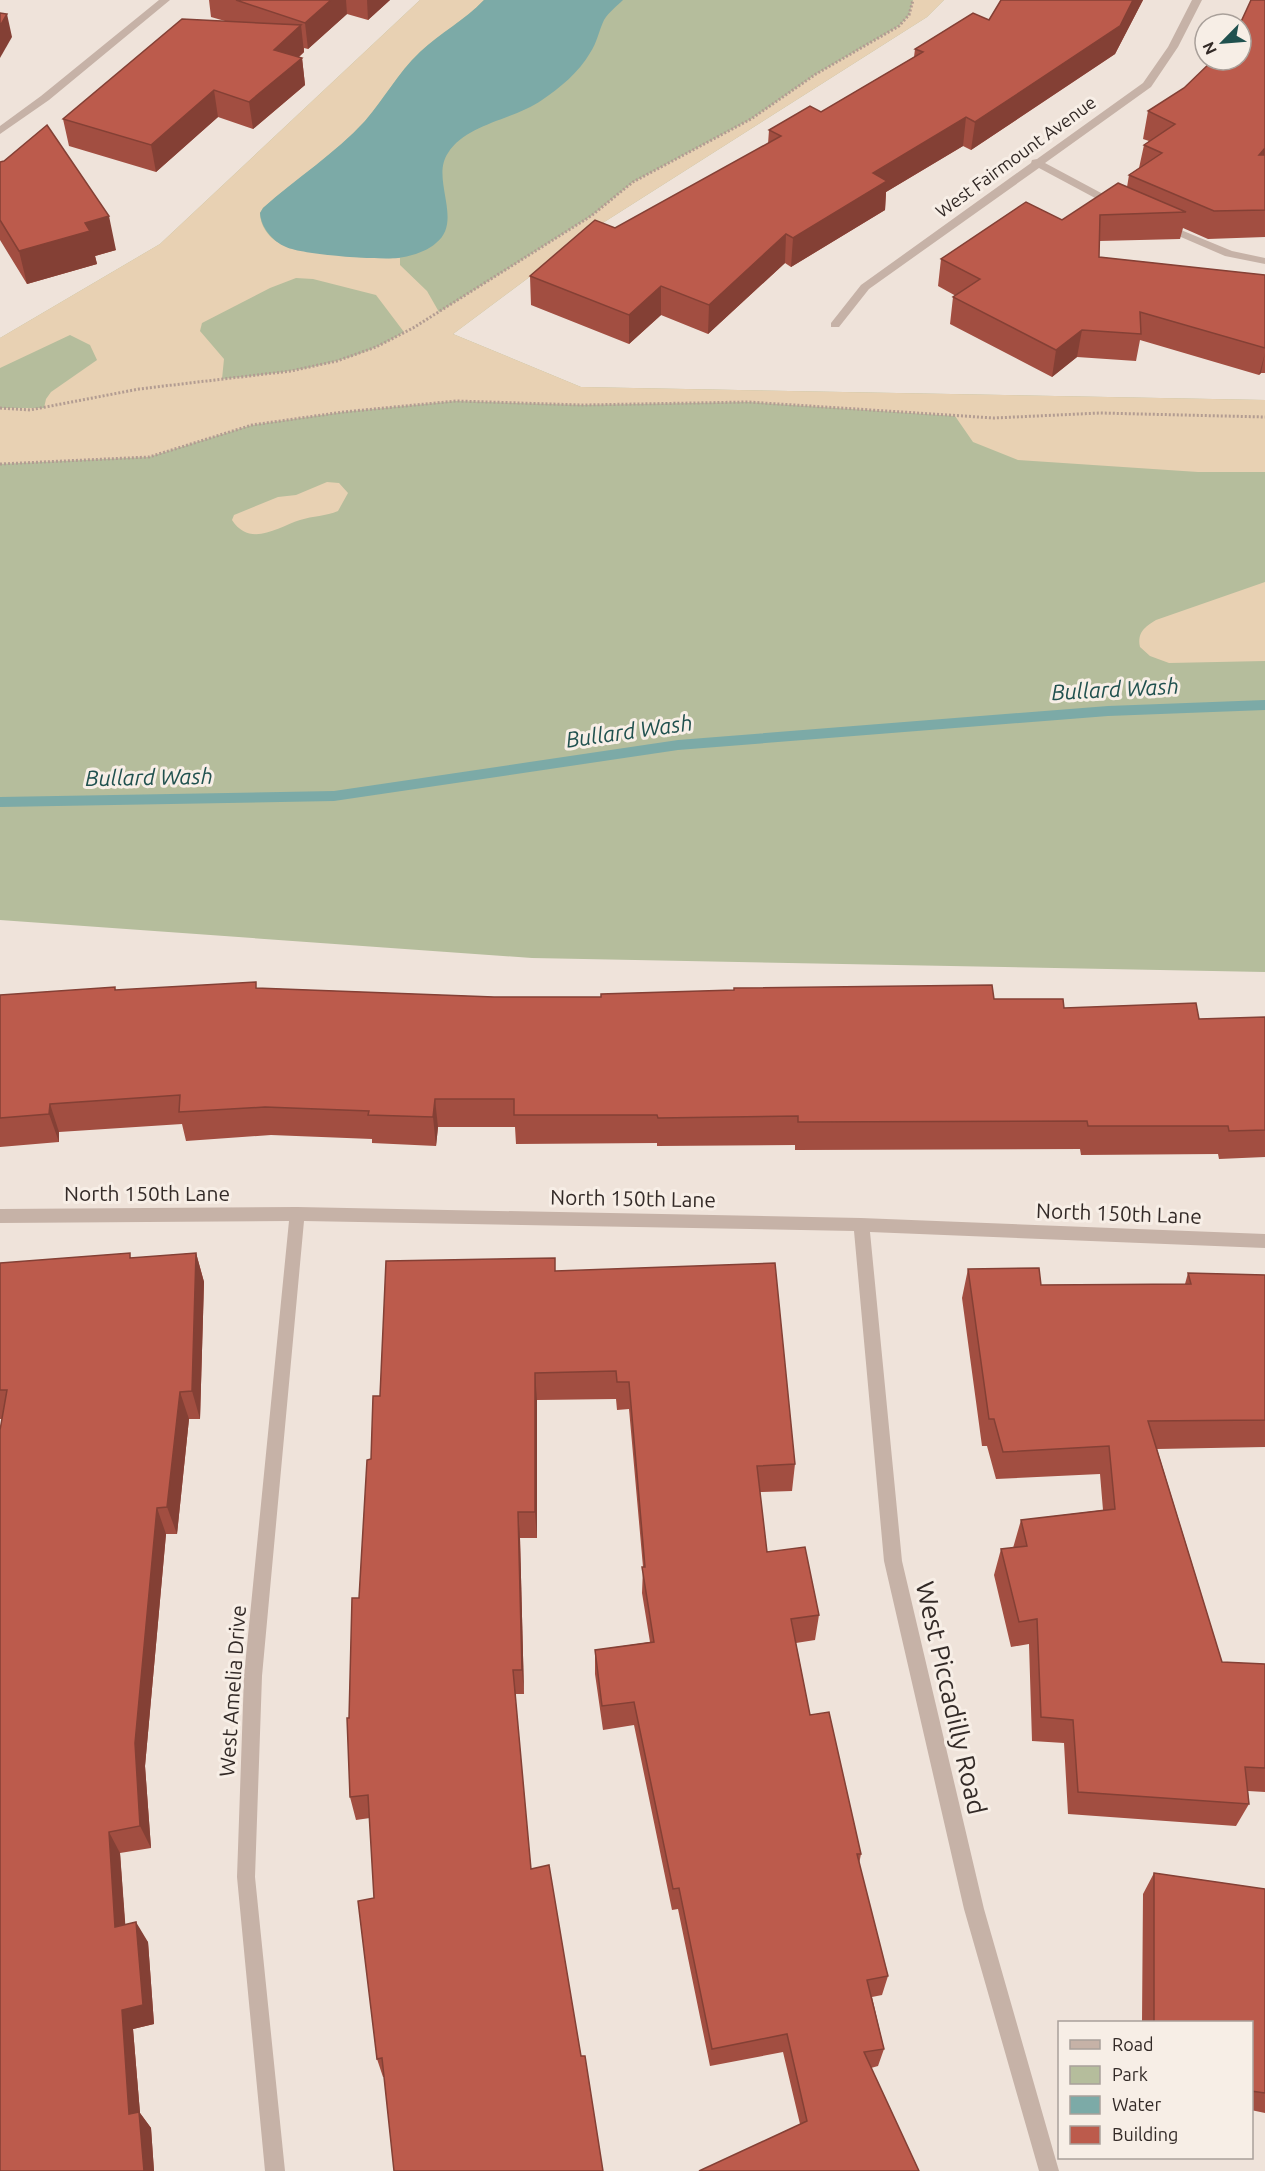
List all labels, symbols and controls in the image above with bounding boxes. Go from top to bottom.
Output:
north arrow [1193,12,1253,72]
text: N [1199,39,1220,58]
street label: West Fairmount Avenue [931,91,1099,221]
water label: Bullard Wash [1051,673,1179,704]
water label: Bullard Wash [564,709,694,752]
water label: Bullard Wash [85,763,213,790]
street label: North 150th Lane [64,1181,230,1205]
street label: North 150th Lane [550,1185,716,1211]
street label: North 150th Lane [1036,1198,1202,1228]
street label: West Piccadilly Road [911,1579,992,1817]
street label: West Amelia Drive [214,1604,250,1778]
legend [1058,2021,1253,2159]
text: Road [1112,2034,1154,2054]
text: Park [1112,2064,1148,2084]
text: Water [1112,2094,1162,2114]
text: Building [1112,2124,1178,2144]

